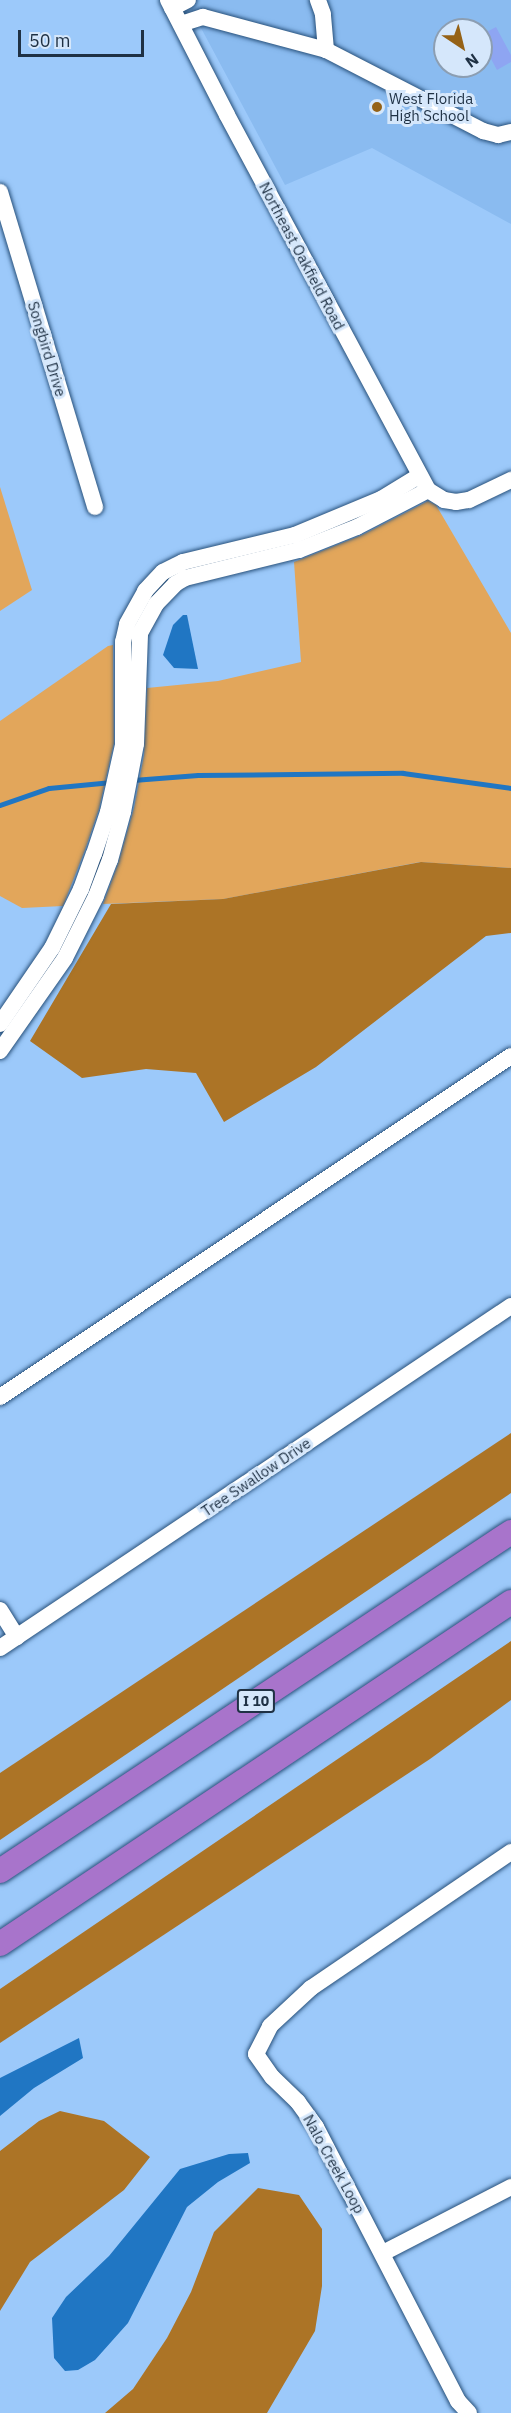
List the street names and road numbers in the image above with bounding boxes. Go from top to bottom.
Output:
street label: Northeast Oakfield Road [255,179,349,333]
street label: Songbird Drive [24,299,70,399]
street label: Tree Swallow Drive [198,1434,314,1520]
road number: I 10 [236,1690,276,1712]
street label: Nalo Creek Loop [299,2111,369,2217]

